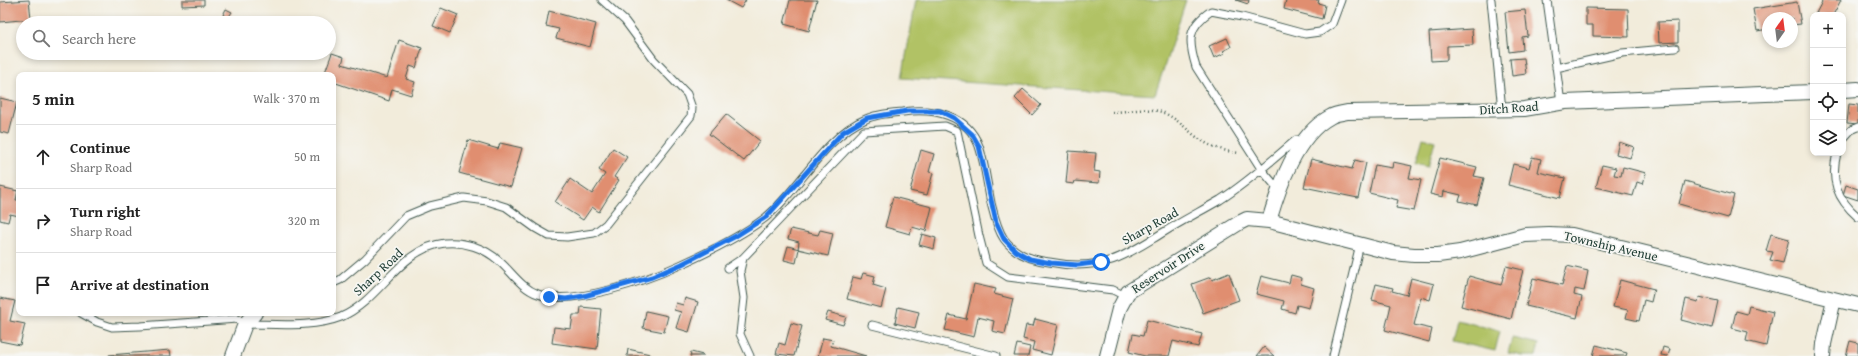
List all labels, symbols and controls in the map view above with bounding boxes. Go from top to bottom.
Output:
north arrow [1762,12,1798,48]
map controls [1810,12,1846,156]
button: + [1810,12,1846,48]
search box [16,16,336,60]
icon: search [30,27,52,49]
text: Search here [62,28,136,49]
button: − [1810,48,1846,84]
button: locate [1810,84,1846,120]
text: 5 min [32,86,74,111]
text: Walk · 370 m [253,89,320,108]
street label: Ditch Road [1479,96,1539,120]
button: layers [1810,120,1846,156]
text: Continue [70,137,131,158]
icon: ahead [32,146,54,168]
text: 50 m [294,147,320,166]
text: Sharp Road [70,158,132,177]
text: Turn right [70,201,141,222]
street label: Sharp Road [1118,203,1182,249]
icon: right [32,210,54,232]
text: 320 m [288,211,320,230]
text: Sharp Road [70,222,132,241]
street label: Township Avenue [1562,226,1660,266]
street label: Reservoir Drive [1128,236,1208,298]
street label: Sharp Road [349,244,407,300]
route start [1092,253,1110,271]
icon: arrive [32,274,54,296]
text: Arrive at destination [70,274,209,295]
route end [540,288,558,306]

